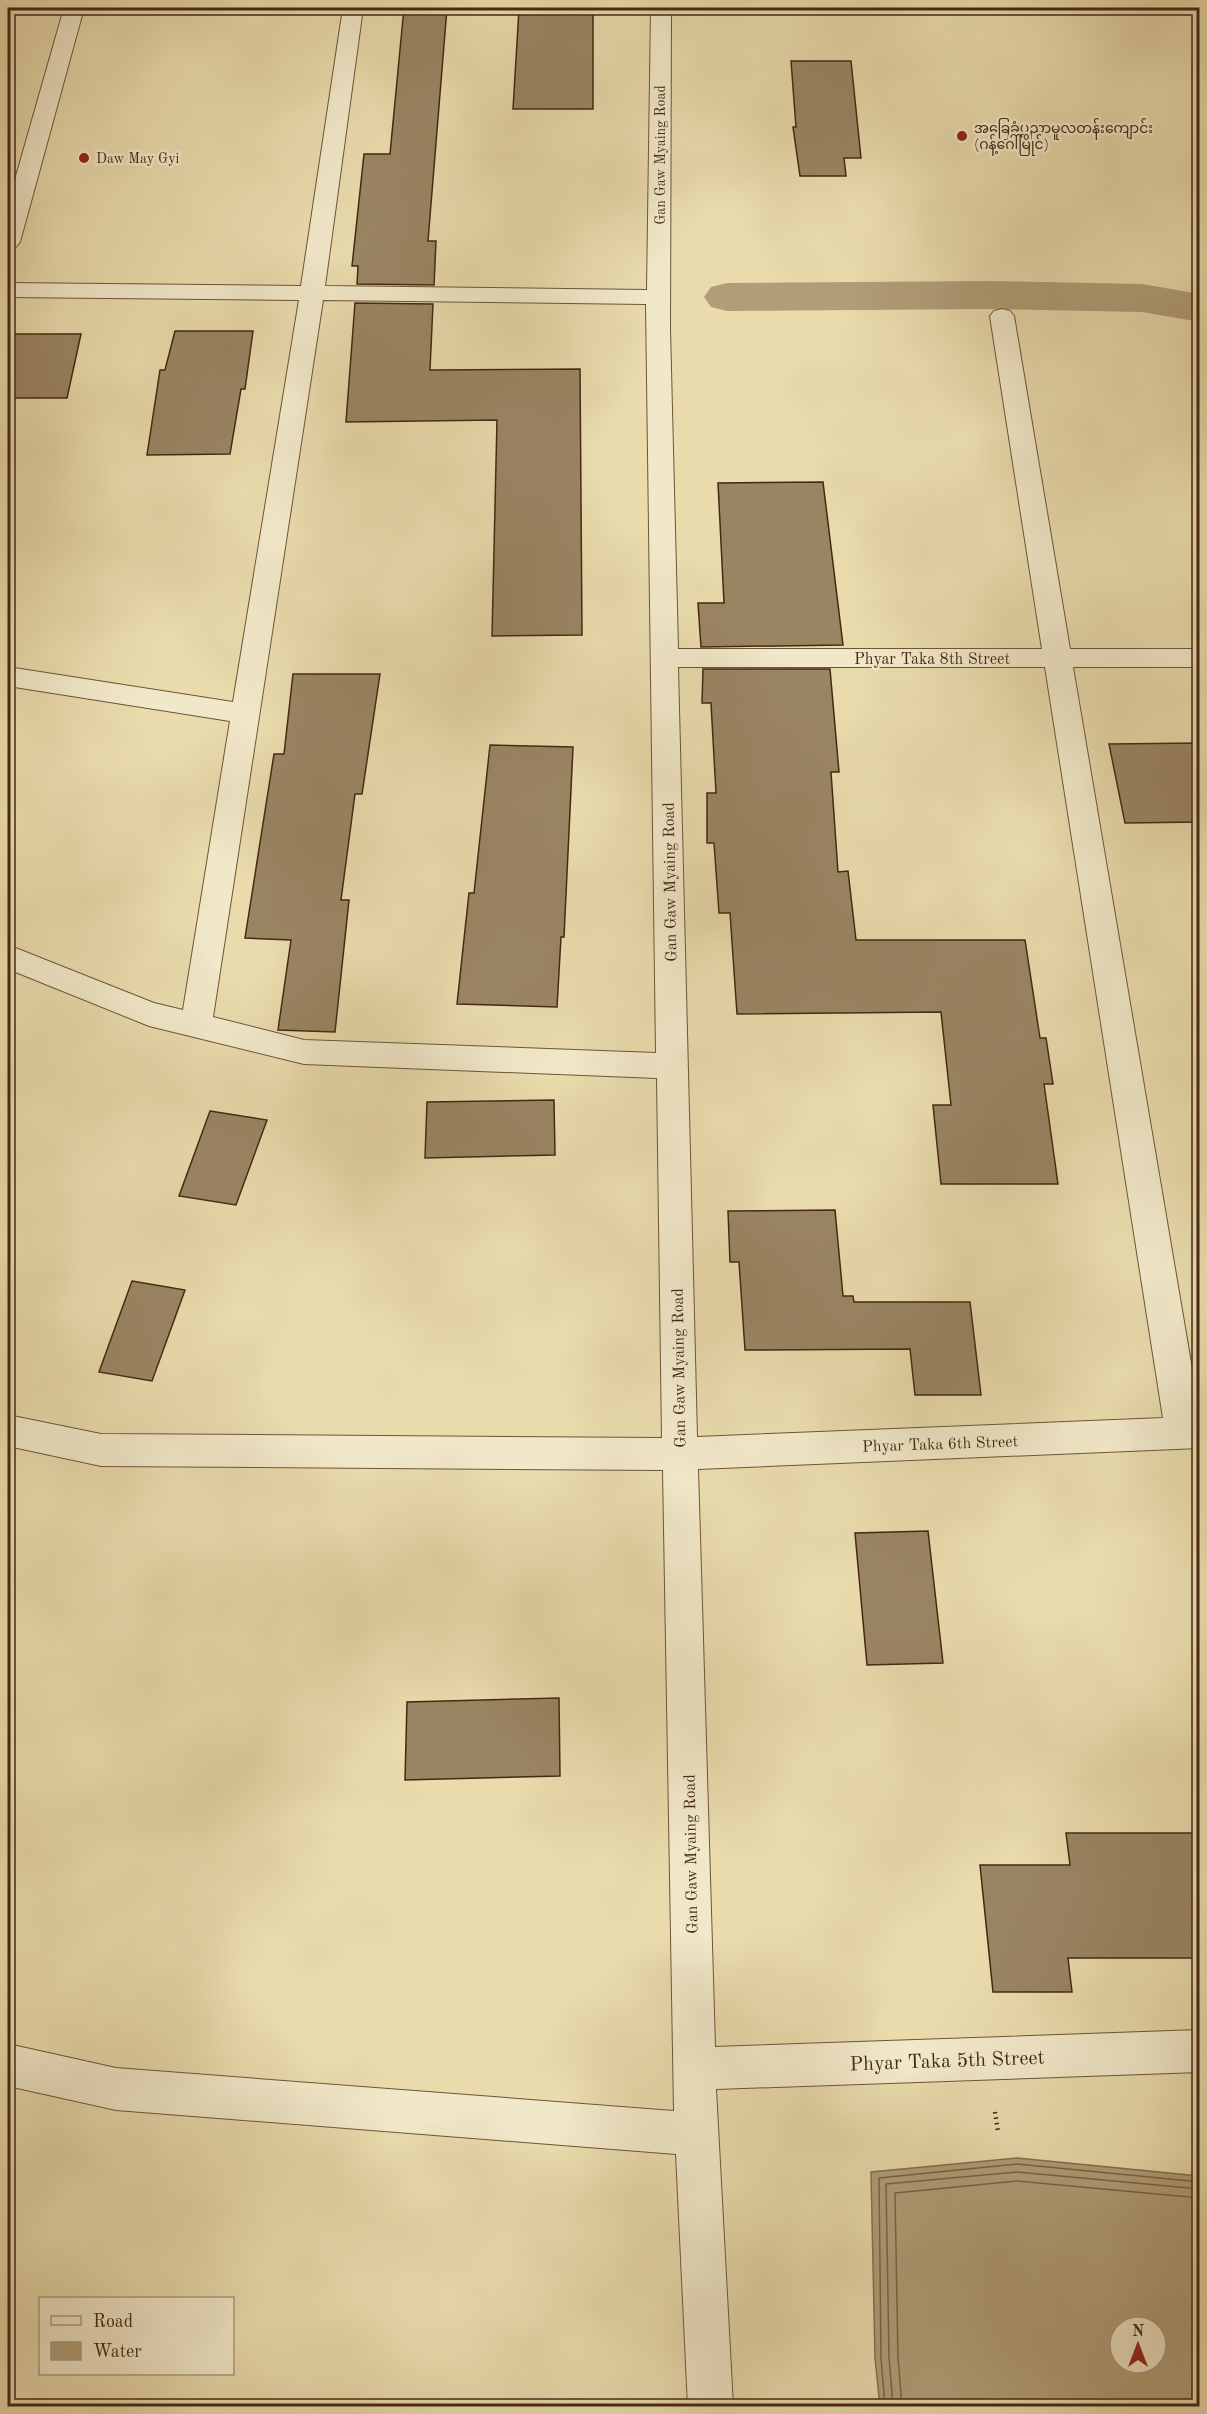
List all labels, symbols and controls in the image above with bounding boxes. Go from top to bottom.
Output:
street label: Gan Gaw Myaing Road [654,85,668,225]
place label: အခြေခံပညာမူလတန်းကျောင်း (ဂန့်ဂေါ်မြိုင်) [974,118,1153,156]
marker: အခြေခံပညာမူလတန်းကျောင်း (ဂန့်ဂေါ်မြိုင်) [955,129,969,143]
marker: Daw May Gyi [77,151,91,165]
place label: Daw May Gyi [96,152,180,166]
street label: Phyar Taka 8th Street [854,652,1010,668]
street label: Gan Gaw Myaing Road [662,802,680,962]
street label: Gan Gaw Myaing Road [671,1288,689,1448]
street label: Phyar Taka 6th Street [862,1434,1019,1456]
street label: Gan Gaw Myaing Road [683,1774,701,1934]
street label: Phyar Taka 5th Street [849,2049,1045,2075]
legend [39,2297,234,2375]
text: Road [93,2313,133,2331]
north arrow [1108,2315,1168,2375]
text: N [1132,2324,1145,2340]
text: Water [93,2343,142,2361]

